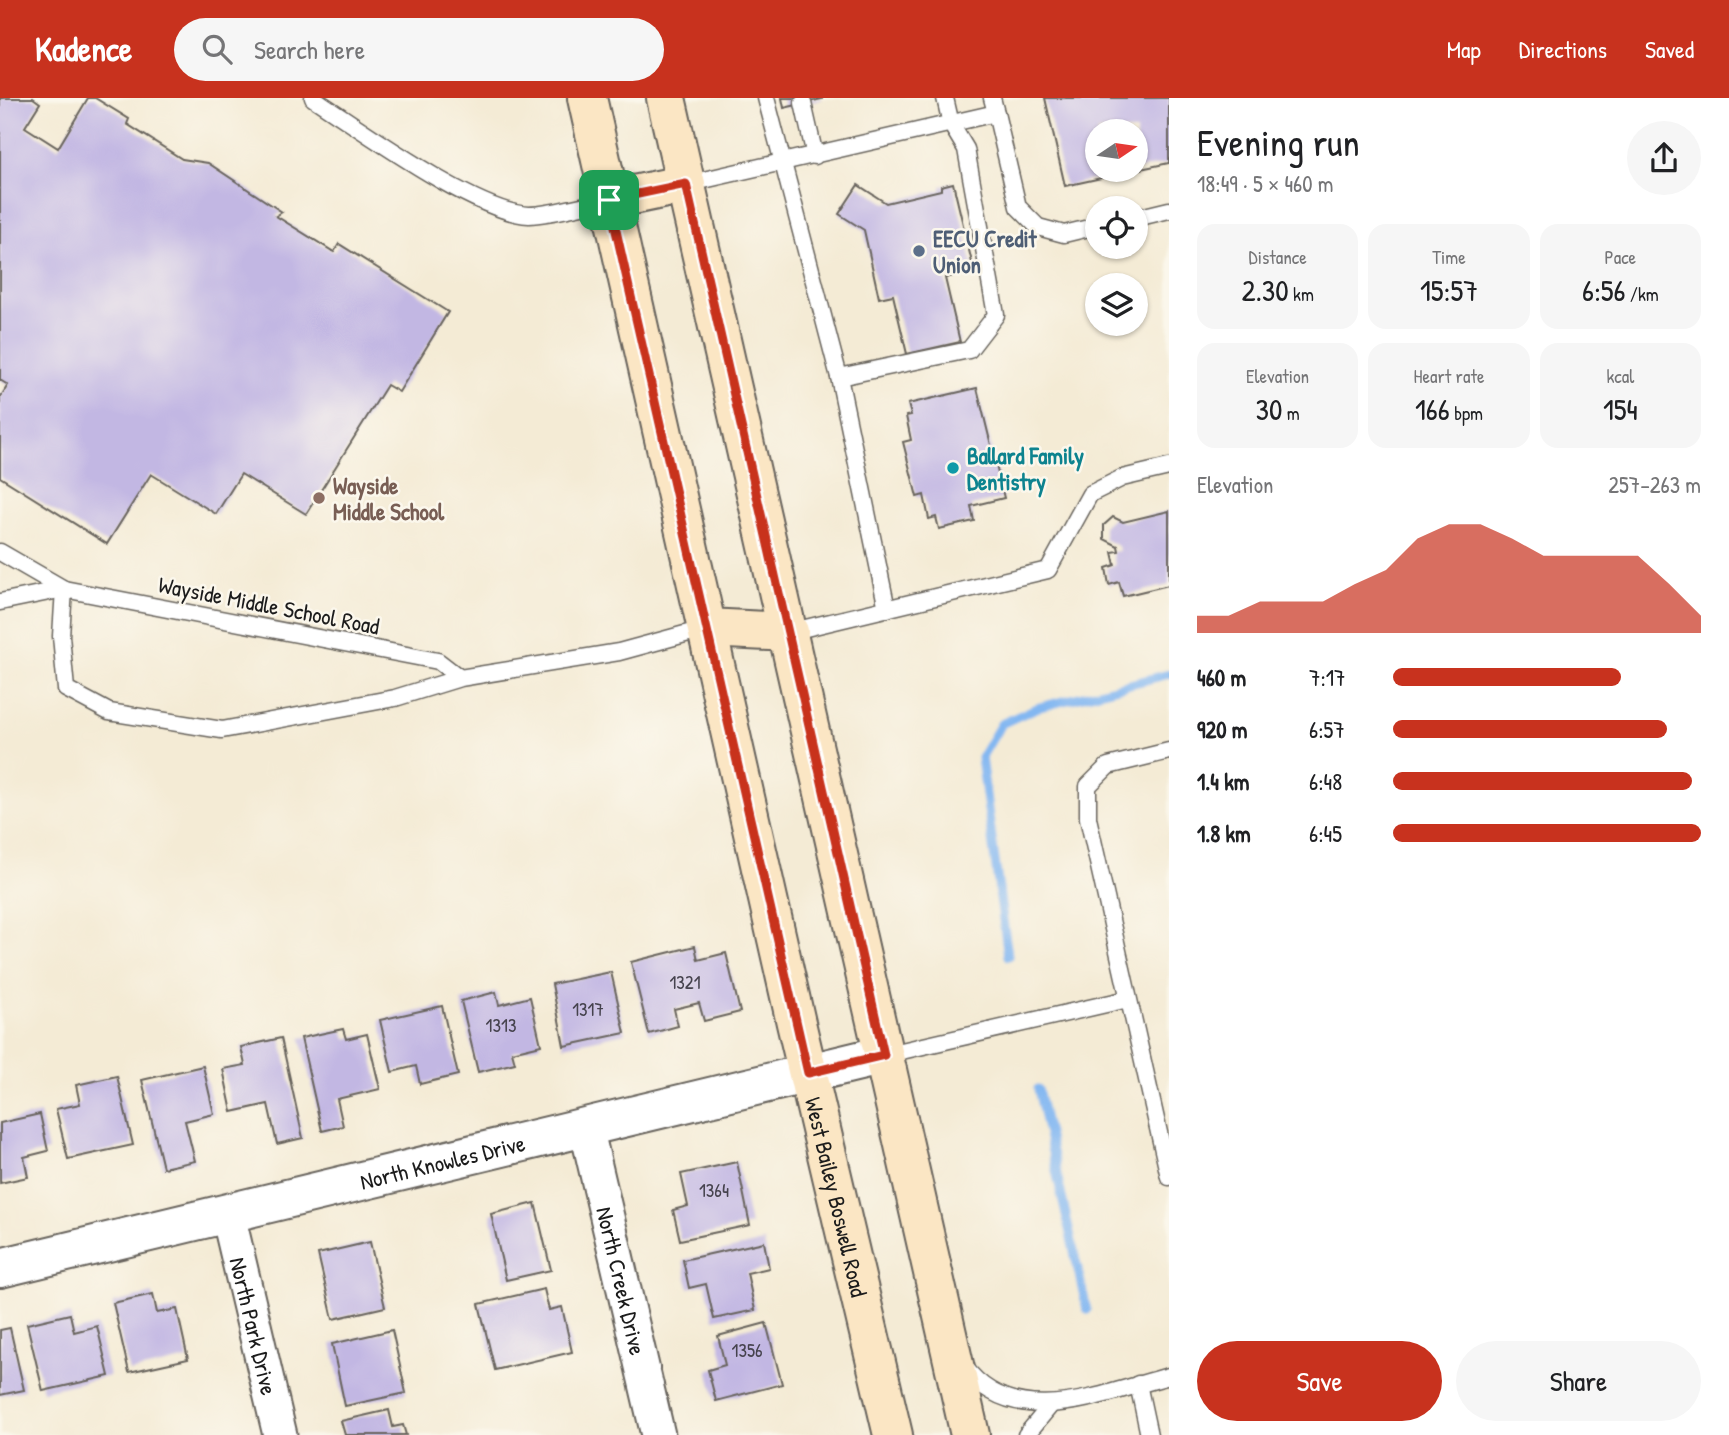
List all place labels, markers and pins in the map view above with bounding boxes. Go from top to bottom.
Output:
pin [579,170,639,230]
place label: EECU Credit Union [933,223,1038,280]
marker: EECU Credit Union [911,243,927,259]
place label: Ballard Family Dentistry [967,440,1084,498]
marker: Ballard Family Dentistry [945,460,961,476]
place label: Wayside Middle School [333,470,445,527]
marker: Wayside Middle School [311,490,327,506]

